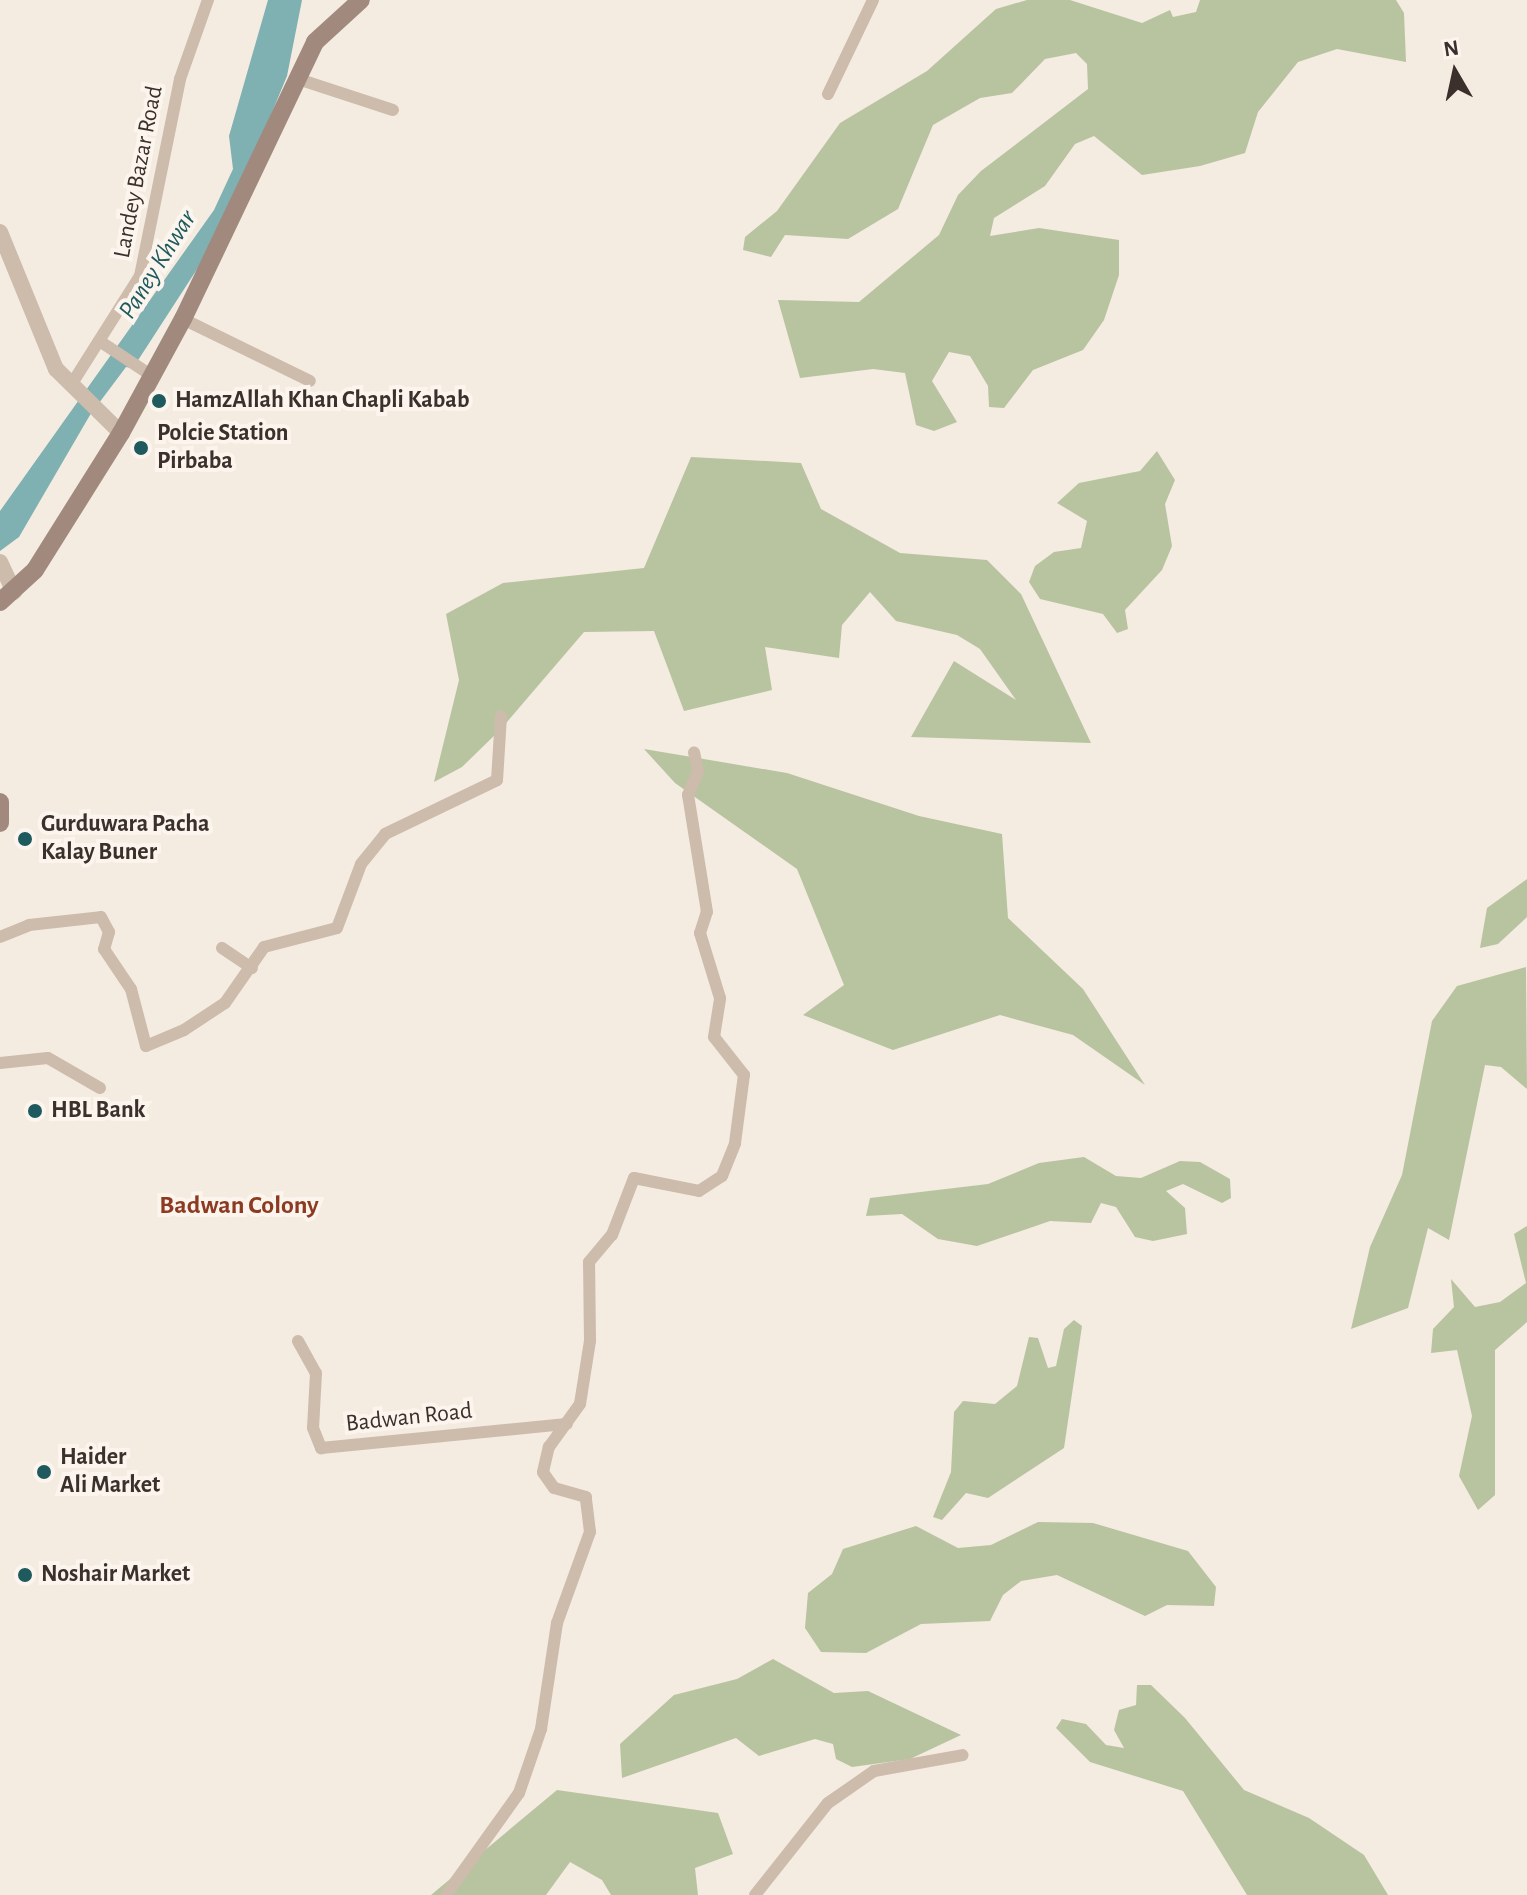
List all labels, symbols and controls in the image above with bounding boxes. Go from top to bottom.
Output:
north arrow [1415,32,1495,112]
text: N [1442,36,1461,60]
street label: Landey Bazar Road [108,83,170,261]
water label: Paney Khwar [112,205,204,325]
place label: HamzAllah Khan Chapli Kabab [175,387,469,415]
marker: HamzAllah Khan Chapli Kabab [150,392,168,410]
place label: Polcie Station Pirbaba [157,420,289,476]
marker: Polcie Station Pirbaba [132,439,150,457]
place label: Gurduwara Pacha Kalay Buner [41,811,210,867]
marker: Gurduwara Pacha Kalay Buner [16,830,34,848]
place label: HBL Bank [51,1097,145,1125]
marker: HBL Bank [26,1102,44,1120]
district label: Badwan Colony [159,1190,319,1222]
street label: Badwan Road [344,1397,474,1439]
place label: Haider Ali Market [60,1444,160,1500]
marker: Haider Ali Market [35,1463,53,1481]
place label: Noshair Market [41,1561,190,1589]
marker: Noshair Market [16,1566,34,1584]

